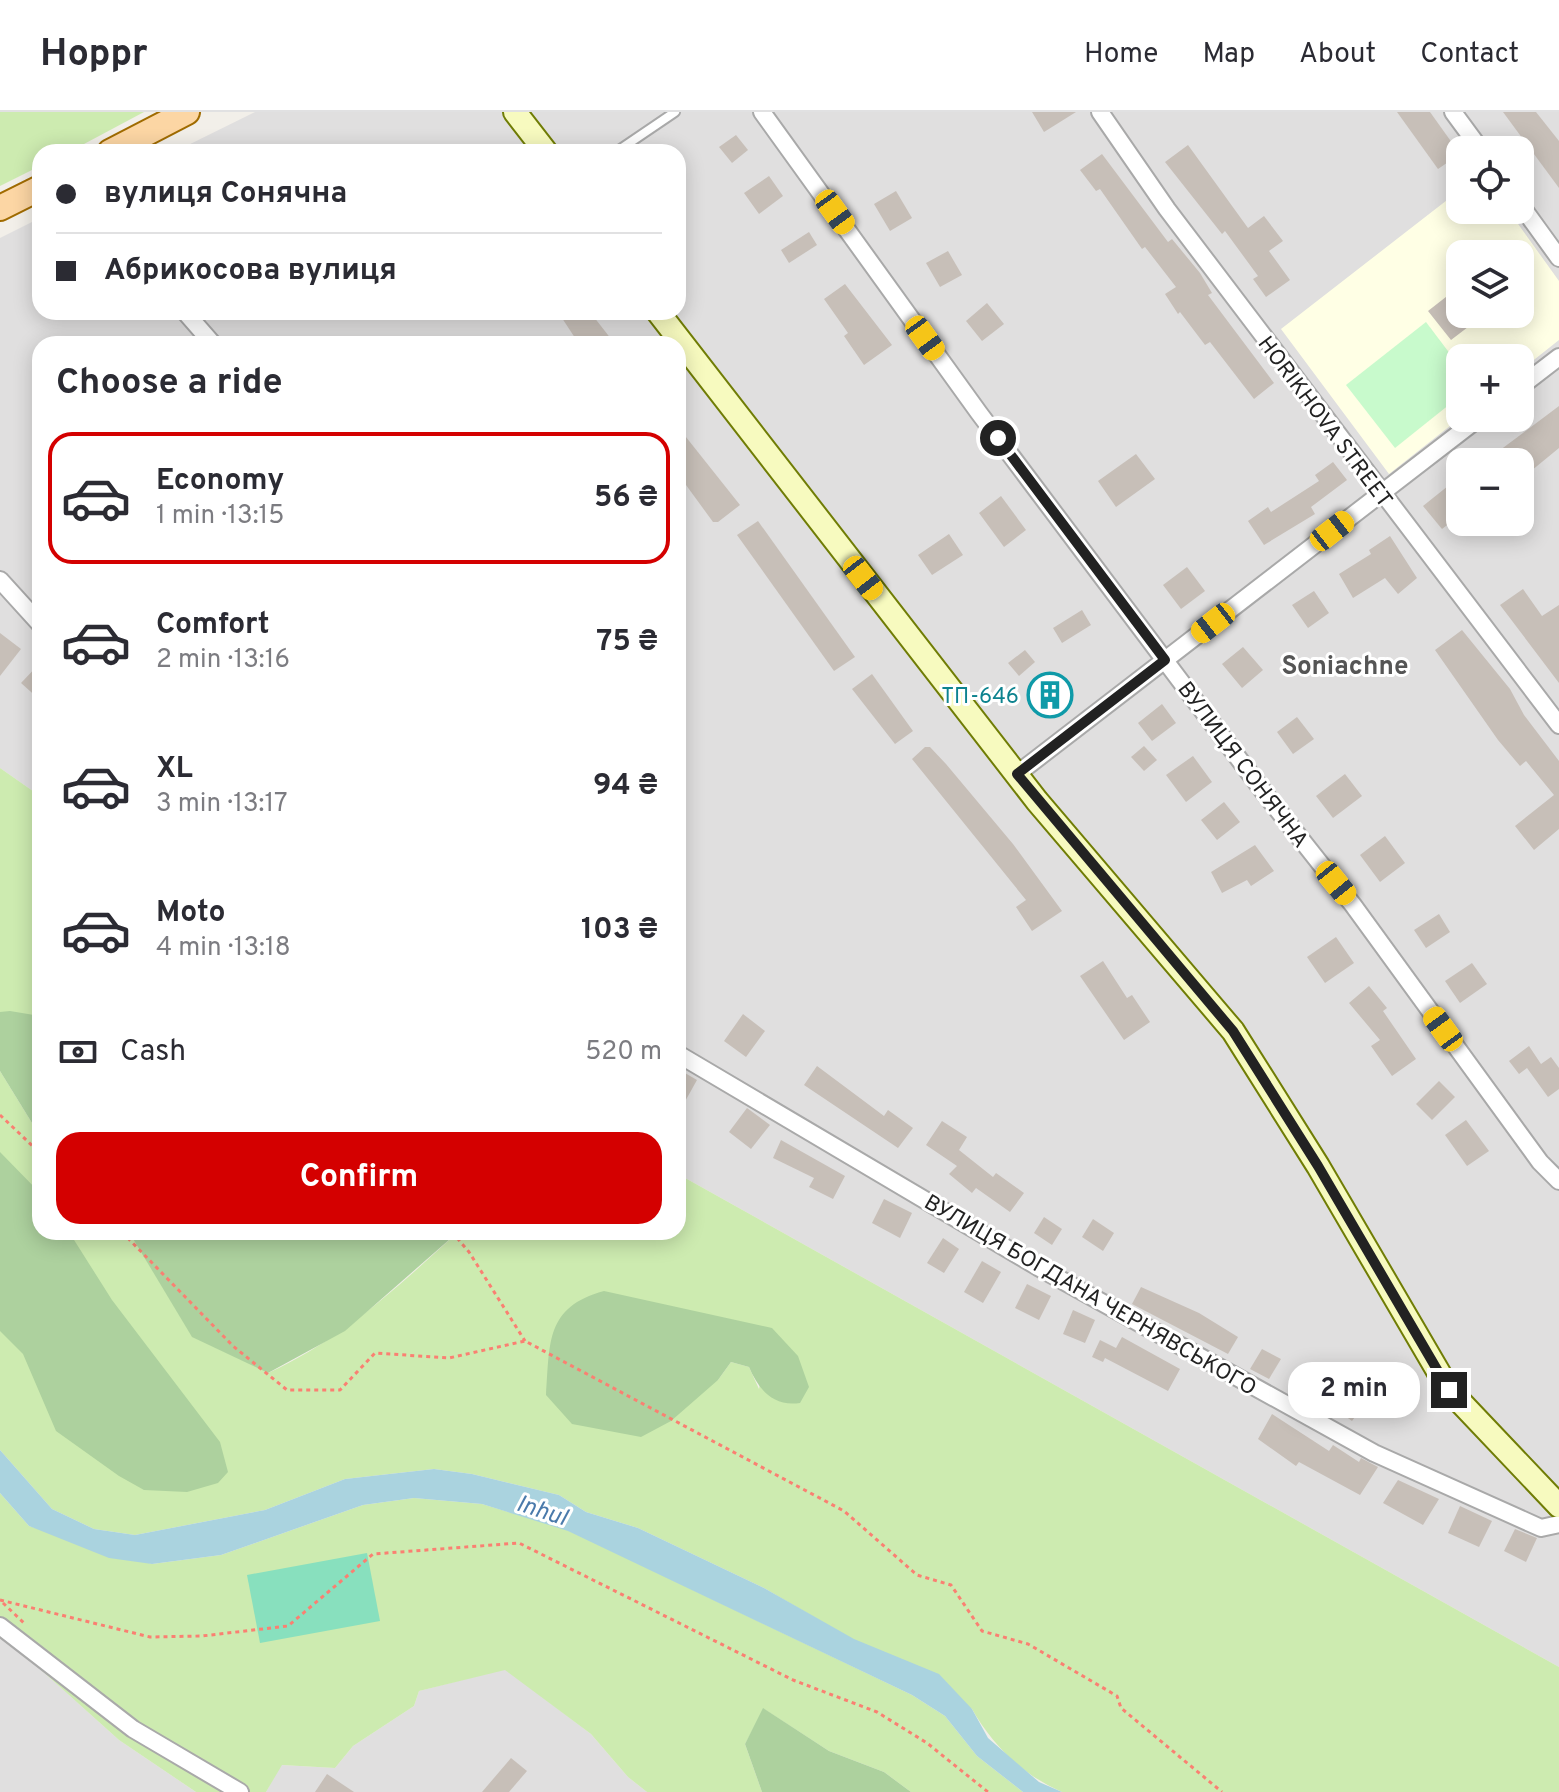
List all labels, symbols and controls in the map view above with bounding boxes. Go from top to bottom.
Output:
text: Hoppr [40,31,148,80]
text: Home [1084,37,1158,73]
text: Map [1202,37,1255,73]
text: About [1299,37,1376,73]
text: Contact [1420,37,1519,73]
map controls [1446,136,1534,536]
button: locate [1446,136,1534,224]
text: вулиця Сонячна [104,176,347,213]
car [811,186,859,238]
button: layers [1446,240,1534,328]
text: Абрикосова вулиця [104,253,397,290]
car [901,312,949,364]
street label: HORIKHOVA STREET [1251,332,1397,514]
button: + [1446,344,1534,432]
text: Choose a ride [56,361,282,407]
route start [980,420,1016,456]
button: − [1446,448,1534,536]
icon: car [60,462,132,534]
text: Economy [156,463,284,500]
text: 56 ₴ [594,480,658,517]
text: 1 min · 13:15 [156,500,284,533]
car [1306,507,1358,555]
car [839,552,887,604]
car [1187,599,1239,647]
icon: car [60,606,132,678]
text: Comfort [156,607,269,644]
text: 75 ₴ [596,624,658,661]
text: 2 min · 13:16 [156,644,290,677]
district label: Soniachne [1282,651,1408,684]
building icon: ТП-646 [1026,671,1074,719]
street label: ВУЛИЦЯ СОНЯЧНА [1171,677,1313,854]
place label: ТП-646 [941,684,1019,711]
icon: car [60,750,132,822]
text: XL [156,751,193,788]
text: 94 ₴ [593,768,658,805]
text: 3 min · 13:17 [156,788,288,821]
car [1312,857,1360,909]
icon: car [60,894,132,966]
text: Moto [156,895,226,932]
text: 103 ₴ [581,912,658,949]
text: 4 min · 13:18 [156,932,291,965]
car [1419,1003,1467,1055]
icon: cash [56,1030,100,1074]
text: Cash [120,1034,186,1071]
text: 520 m [585,1036,662,1069]
button: Confirm [56,1132,662,1224]
street label: ВУЛИЦЯ БОГДАНА ЧЕРНЯВСЬКОГО [919,1190,1261,1403]
callout: 2 min [1289,1362,1421,1418]
route end [1431,1372,1467,1408]
text: 2 min [1320,1373,1388,1406]
water label: Inhul [512,1490,572,1535]

